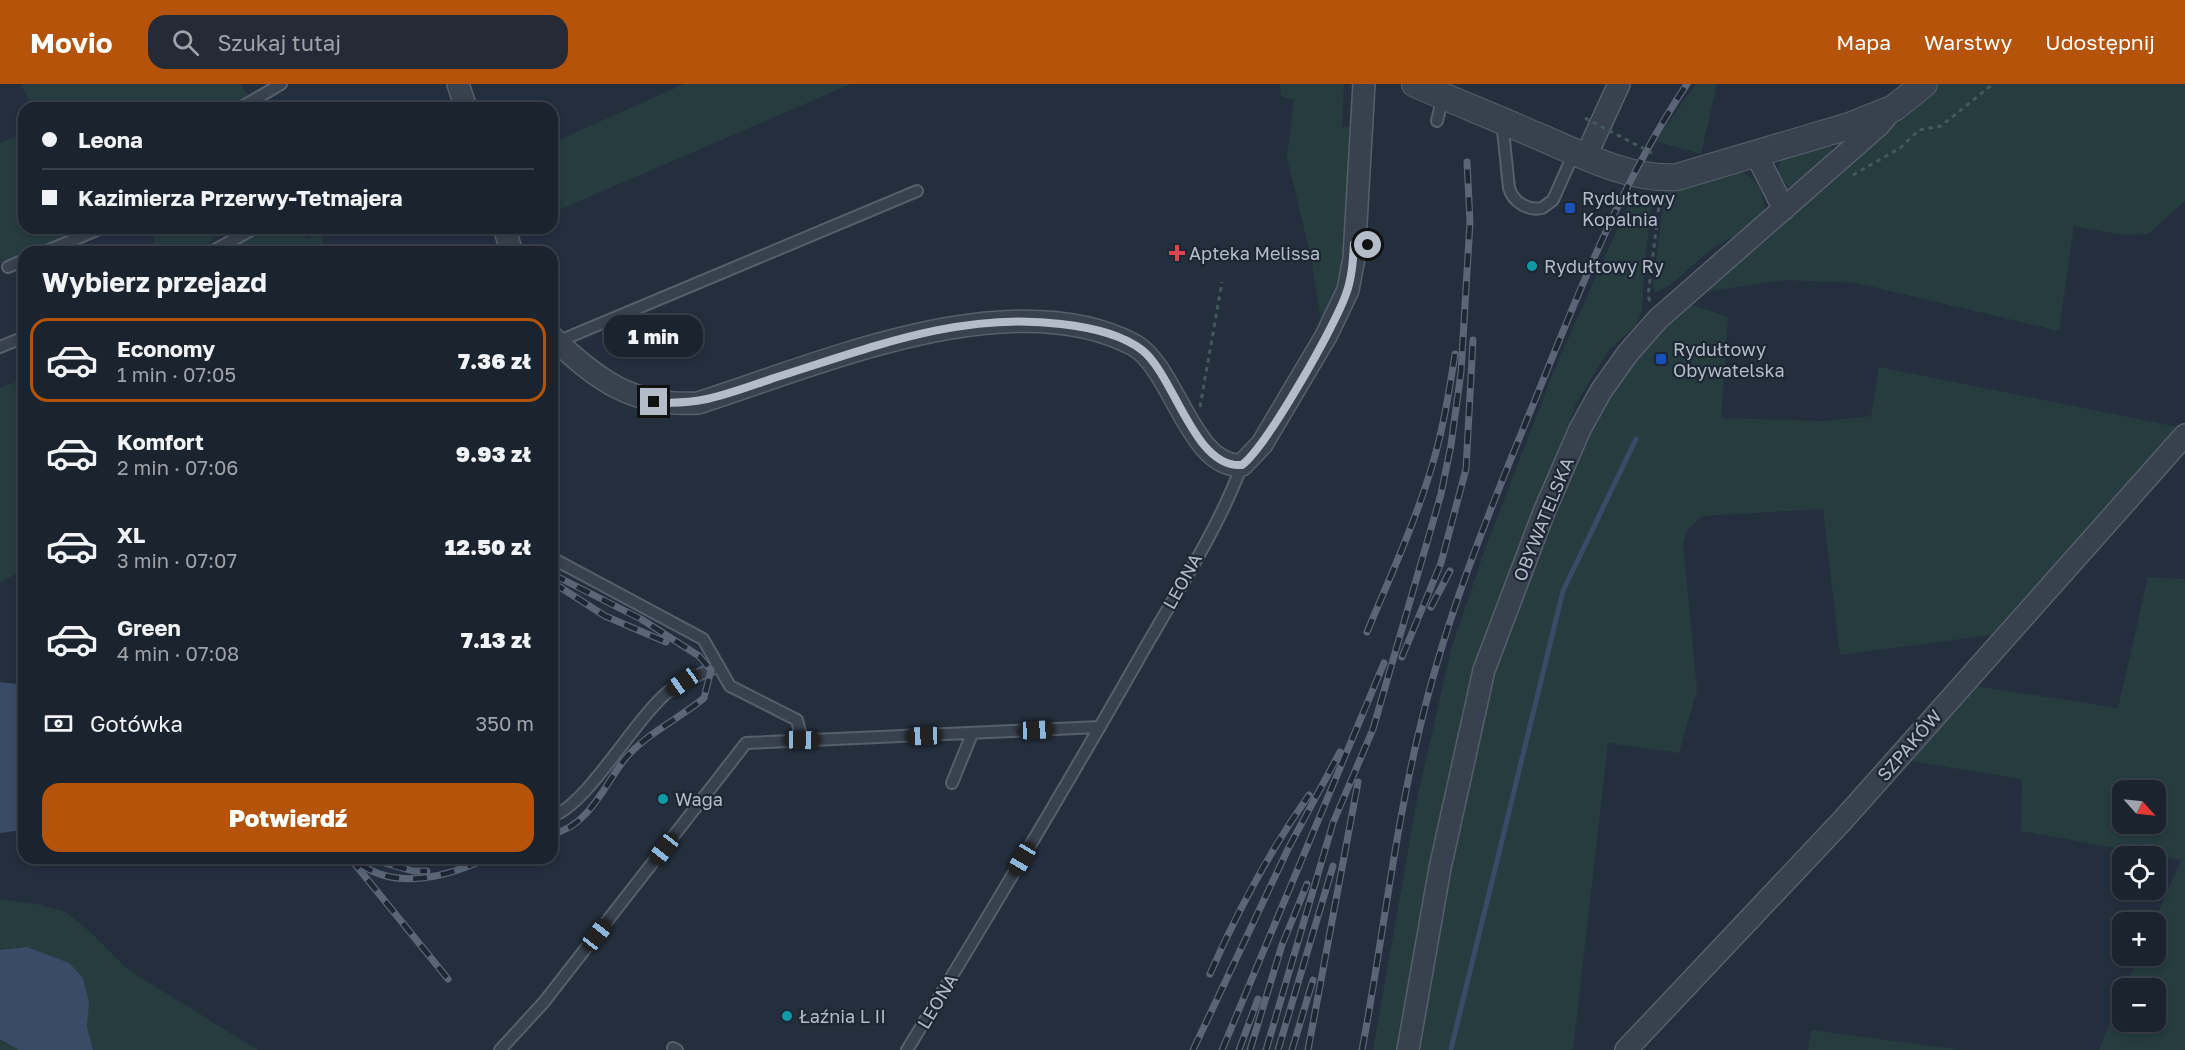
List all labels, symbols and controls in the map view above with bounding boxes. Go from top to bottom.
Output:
search box [148,15,568,69]
text: Movio [30,26,112,59]
icon: search [169,26,202,59]
text: Szukaj tutaj [217,29,341,56]
text: Mapa [1836,29,1891,55]
text: Warstwy [1924,29,2012,55]
text: Udostępnij [2045,29,2155,55]
text: Leona [78,126,143,153]
text: Kazimierza Przerwy-Tetmajera [78,184,403,211]
place label: Rydułtowy Kopalnia [1582,187,1675,230]
marker: Rydułtowy Kopalnia [1563,201,1577,215]
route start [1354,231,1381,258]
place label: Apteka Melissa [1189,242,1320,264]
marker: Apteka Melissa [1170,246,1184,260]
place label: Rydułtowy Ry [1544,255,1664,277]
marker: Rydułtowy Ry [1525,259,1539,273]
text: Wybierz przejazd [42,266,267,298]
callout: 1 min [604,315,704,357]
text: 1 min [628,324,679,348]
icon: car [45,333,99,387]
text: Economy [117,335,215,362]
place label: Rydułtowy Obywatelska [1673,338,1785,381]
text: 7.36 zł [458,347,531,374]
marker: Rydułtowy Obywatelska [1654,352,1668,366]
text: 1 min · 07:05 [117,362,236,386]
route end [640,388,667,415]
icon: car [45,426,99,480]
text: Komfort [117,428,204,455]
text: 9.93 zł [456,440,531,467]
street label: OBYWATELSKA [1508,454,1578,584]
text: 2 min · 07:06 [117,455,238,479]
icon: car [45,519,99,573]
text: XL [117,521,145,548]
text: 12.50 zł [445,533,531,560]
text: 3 min · 07:07 [117,548,237,572]
street label: LEONA [1158,549,1206,613]
icon: car [45,612,99,666]
text: Green [117,614,181,641]
text: 7.13 zł [461,626,531,653]
text: 4 min · 07:08 [117,641,239,665]
car [663,664,703,700]
street label: SZPAKÓW [1872,705,1946,785]
icon: cash [42,707,75,740]
text: Gotówka [90,710,183,737]
text: 350 m [476,711,534,735]
car [1018,720,1054,740]
car [906,726,942,746]
car [784,731,820,749]
north arrow [2112,780,2166,834]
map controls [2112,780,2166,1032]
button: Potwierdź [42,783,534,852]
place label: Waga [675,788,723,810]
marker: Waga [656,792,670,806]
car [646,829,682,869]
car [1005,839,1039,879]
button: locate [2112,846,2166,900]
button: + [2112,912,2166,966]
car [579,915,615,955]
street label: LEONA [912,970,962,1032]
button: − [2112,978,2166,1032]
place label: Łaźnia L II [799,1005,886,1027]
marker: Łaźnia L II [780,1009,794,1023]

